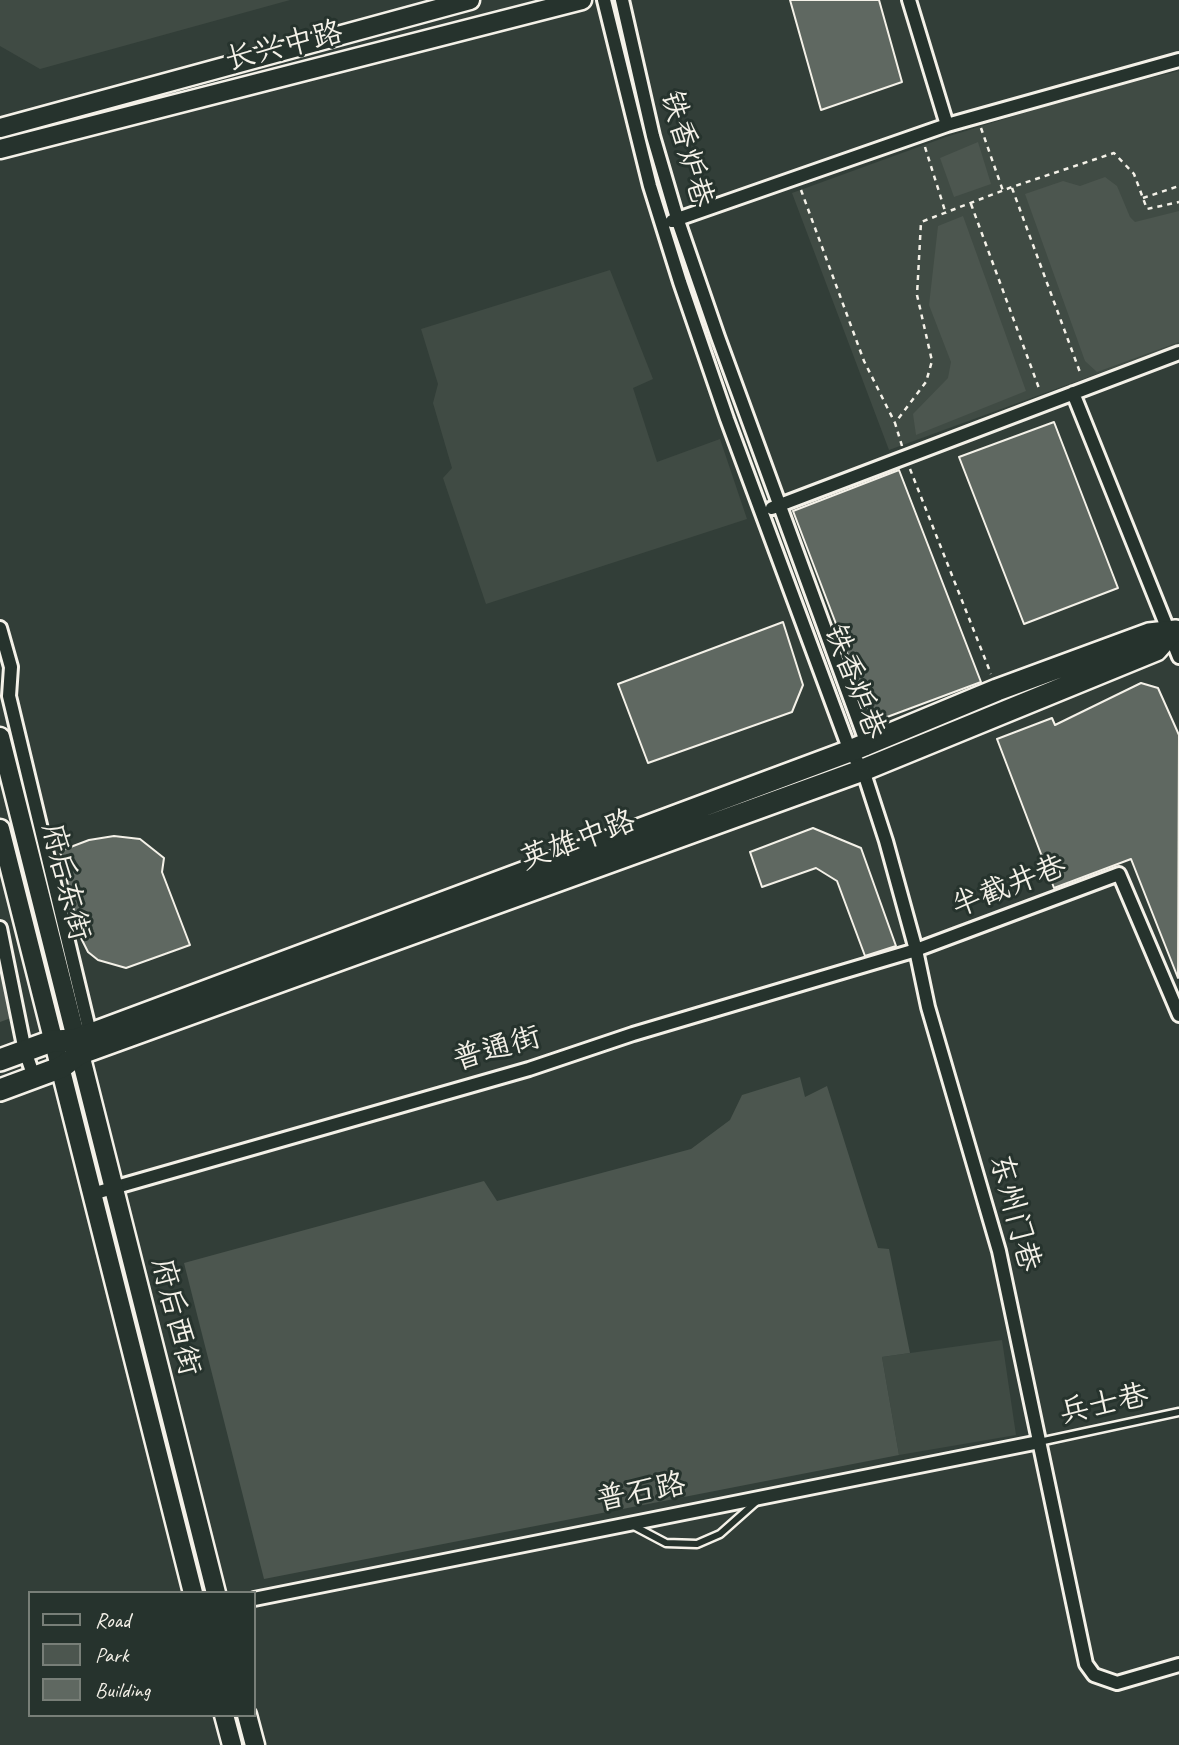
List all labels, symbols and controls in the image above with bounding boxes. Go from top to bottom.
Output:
street label: 长兴中路 [221,15,347,79]
street label: 铁香炉巷 [652,86,720,212]
street label: 铁香炉巷 [816,620,892,744]
street label: 英雄中路 [515,804,641,878]
street label: 府后东街 [33,819,97,945]
street label: 半截井巷 [947,849,1071,925]
street label: 普通街 [449,1019,545,1079]
street label: 东州门巷 [981,1150,1047,1276]
street label: 府后西街 [143,1254,207,1380]
street label: 兵士巷 [1056,1378,1152,1432]
street label: 普石路 [593,1467,689,1519]
legend [28,1591,256,1717]
text: Road [95,1607,130,1633]
text: Park [95,1642,128,1668]
text: Building [95,1677,150,1703]

